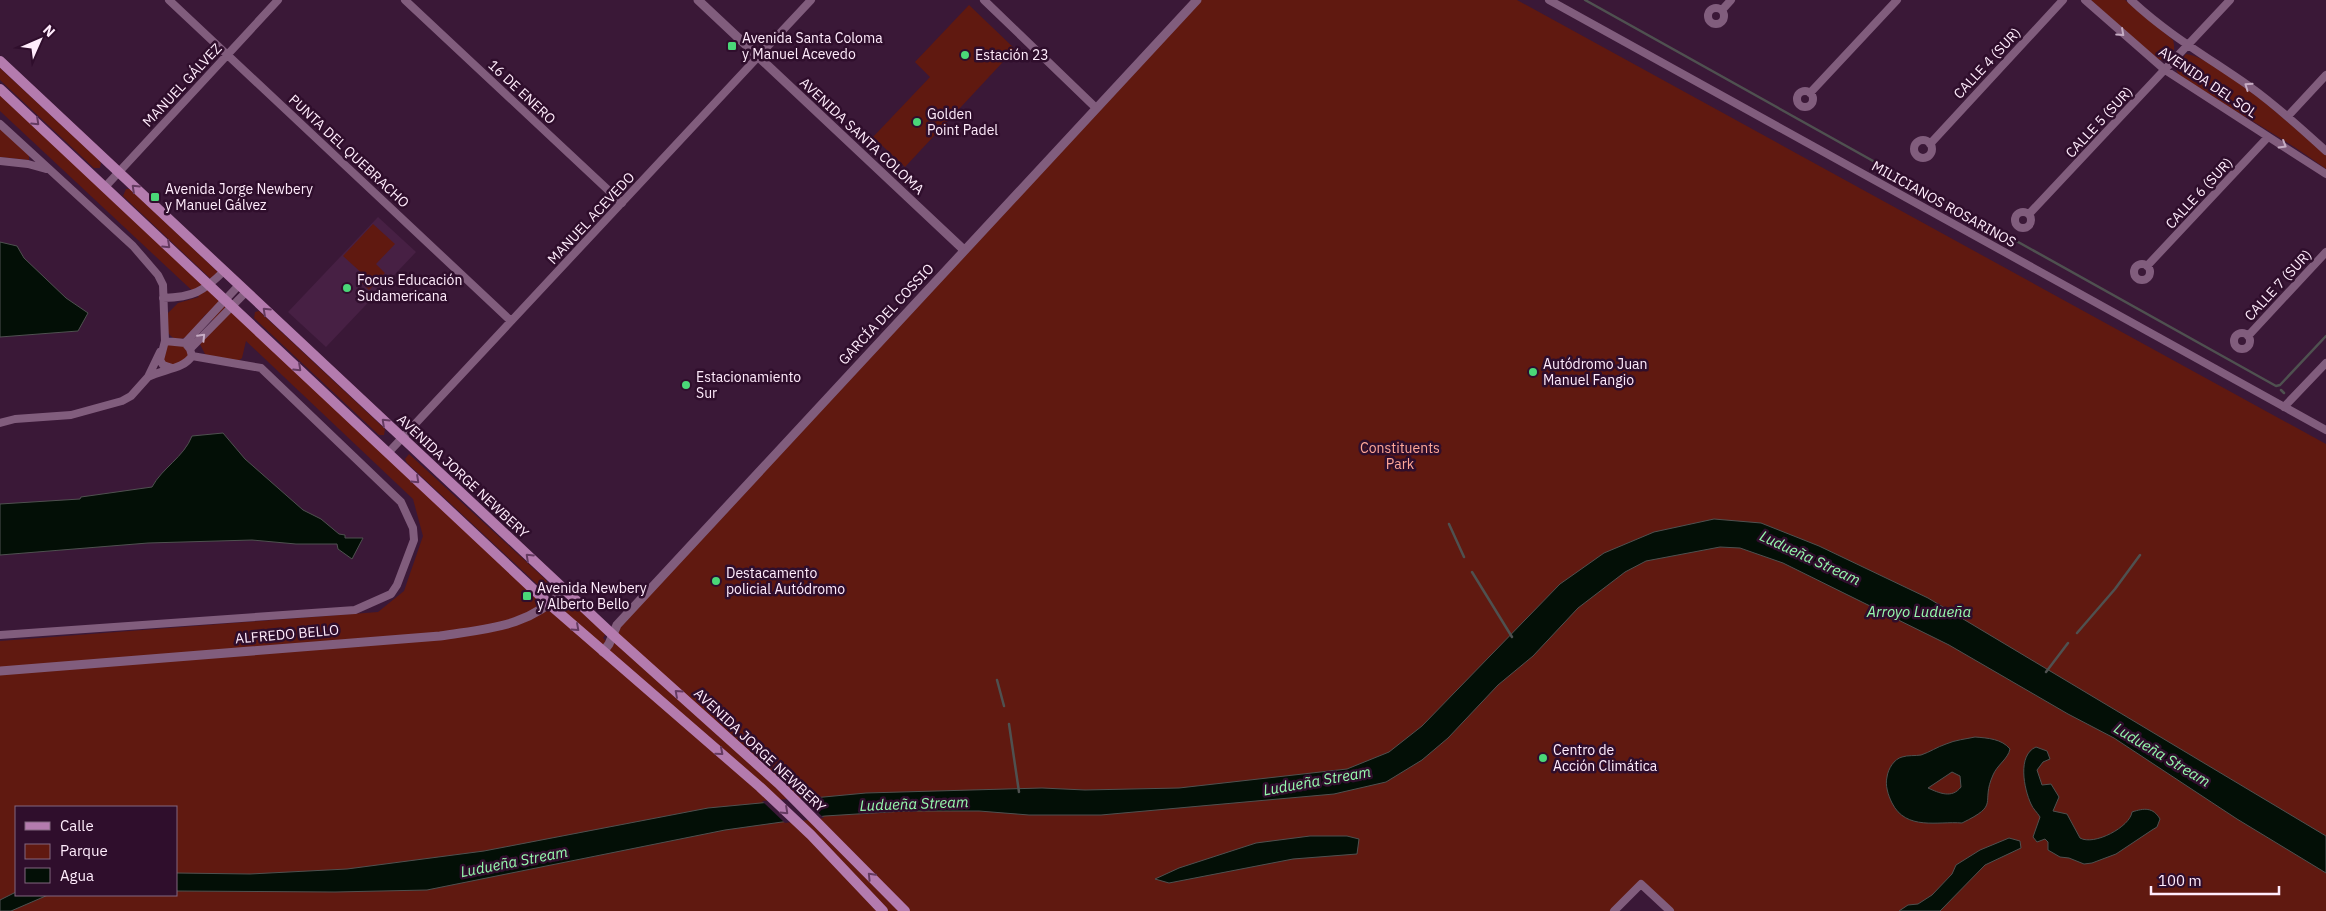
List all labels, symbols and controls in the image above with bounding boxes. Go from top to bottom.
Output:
north arrow [15,15,65,65]
text: N [39,21,59,41]
street label: CALLE 4 (SUR) [1949,24,2025,102]
one-way arrow [2116,27,2125,36]
place label: Avenida Santa Coloma y Manuel Acevedo [742,29,883,63]
street label: MANUEL GÁLVEZ [138,39,225,131]
marker: Avenida Santa Coloma y Manuel Acevedo [726,40,738,52]
street label: AVENIDA DEL SOL [2155,42,2261,122]
place label: Estación 23 [975,46,1049,64]
marker: Estación 23 [959,49,971,61]
street label: 16 DE ENERO [484,56,560,128]
street label: AVENIDA SANTA COLOMA [796,74,928,198]
street label: CALLE 5 (SUR) [2061,83,2137,161]
one-way arrow [2245,83,2254,92]
street label: PUNTA DEL QUEBRACHO [285,91,413,212]
place label: Golden Point Padel [927,105,998,139]
one-way arrow [30,116,39,125]
marker: Golden Point Padel [911,116,923,128]
one-way arrow [2277,139,2286,149]
street label: CALLE 6 (SUR) [2161,154,2237,232]
street label: MILICIANOS ROSARINOS [1869,157,2019,251]
street label: MANUEL ACEVEDO [544,168,638,268]
place label: Avenida Jorge Newbery y Manuel Gálvez [165,180,313,214]
one-way arrow [131,185,140,194]
marker: Avenida Jorge Newbery y Manuel Gálvez [149,191,161,203]
one-way arrow [161,239,170,248]
street label: CALLE 7 (SUR) [2240,246,2316,324]
street label: GARCÍA DEL COSSIO [834,259,938,368]
place label: Focus Educación Sudamericana [357,271,462,305]
marker: Focus Educación Sudamericana [341,282,353,294]
one-way arrow [263,308,272,317]
one-way arrow [196,334,205,343]
place label: Autódromo Juan Manuel Fangio [1543,355,1648,389]
one-way arrow [292,362,301,371]
marker: Autódromo Juan Manuel Fangio [1527,366,1539,378]
place label: Estacionamiento Sur [696,368,801,402]
marker: Estacionamiento Sur [680,379,692,391]
street label: AVENIDA JORGE NEWBERY [393,410,533,542]
one-way arrow [381,419,390,428]
park label: Constituents Park [1360,439,1440,473]
one-way arrow [411,474,420,483]
water label: Ludueña Stream [1757,526,1864,589]
one-way arrow [526,553,535,562]
place label: Destacamento policial Autódromo [726,564,845,598]
marker: Destacamento policial Autódromo [710,575,722,587]
place label: Avenida Newbery y Alberto Bello [537,579,647,613]
marker: Avenida Newbery y Alberto Bello [521,590,533,602]
water label: Arroyo Ludueña [1866,602,1972,621]
street label: ALFREDO BELLO [234,620,340,648]
one-way arrow [570,622,579,631]
street label: AVENIDA JORGE NEWBERY [690,684,830,816]
one-way arrow [674,689,683,698]
water label: Ludueña Stream [2111,718,2214,791]
place label: Centro de Acción Climática [1553,741,1658,775]
one-way arrow [714,747,723,756]
marker: Centro de Acción Climática [1537,752,1549,764]
water label: Ludueña Stream [1262,762,1372,799]
water label: Ludueña Stream [859,792,969,815]
one-way arrow [779,805,788,814]
legend [15,806,178,896]
text: Calle [60,816,94,835]
text: Parque [60,841,108,860]
water label: Ludueña Stream [459,842,569,881]
scale bar [2151,864,2278,896]
text: Agua [60,866,94,885]
text: 100 m [2158,871,2202,890]
one-way arrow [868,873,877,882]

